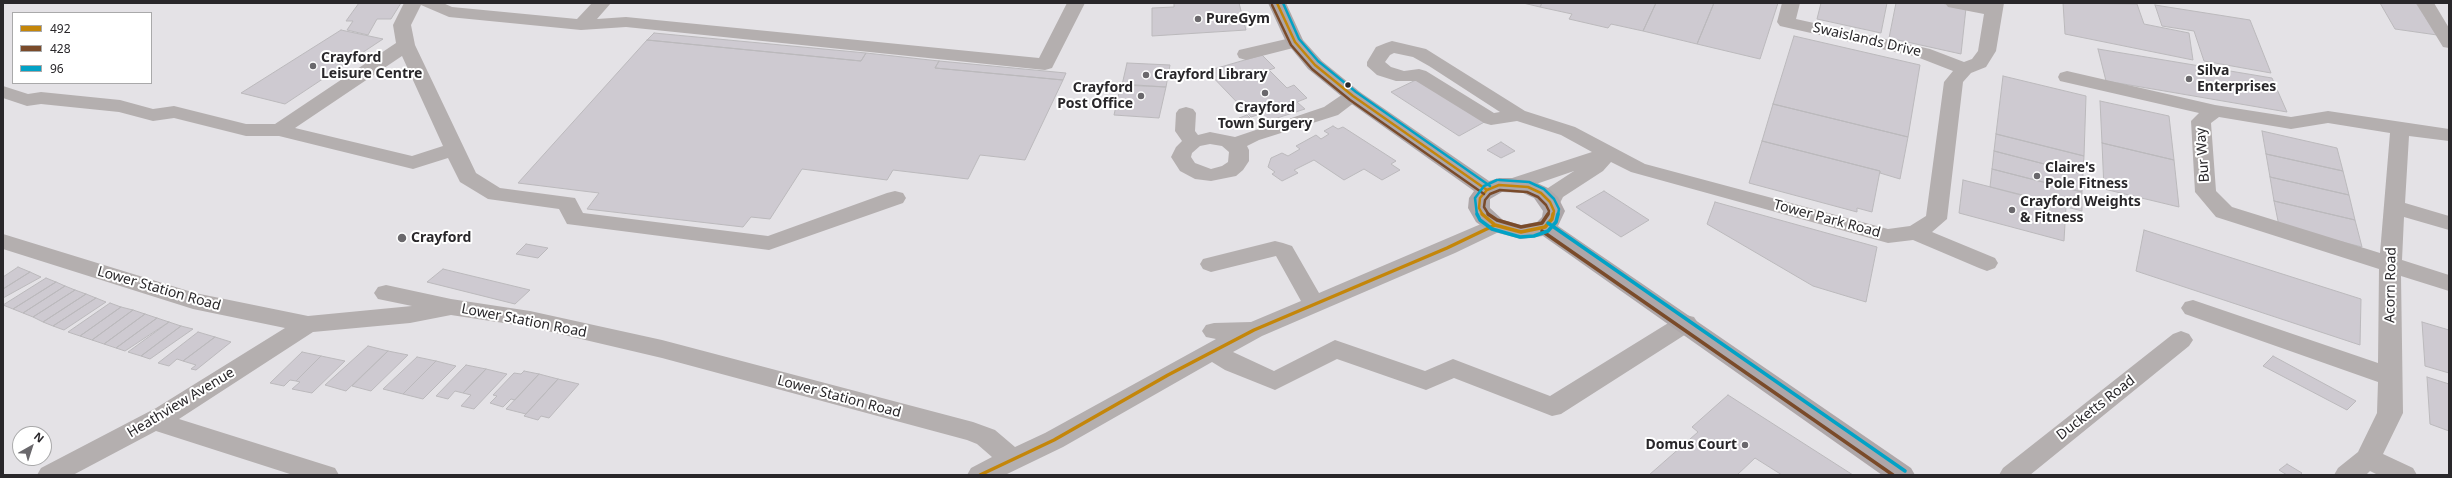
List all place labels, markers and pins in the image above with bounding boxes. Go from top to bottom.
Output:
place label: PureGym [1206,11,1270,27]
marker: PureGym [1193,14,1203,24]
place label: Crayford Leisure Centre [321,50,422,82]
marker: Crayford Leisure Centre [308,61,318,71]
place label: Silva Enterprises [2197,63,2276,96]
place label: Crayford Library [1154,67,1267,83]
marker: Crayford Library [1141,70,1151,80]
marker: Silva Enterprises [2184,74,2194,84]
place label: Crayford Post Office [1057,80,1133,112]
unlabelled marker [1343,80,1353,90]
marker: Crayford Town Surgery [1260,88,1270,98]
marker: Crayford Post Office [1136,91,1146,101]
place label: Crayford Town Surgery [1218,100,1312,132]
place label: Claire's Pole Fitness [2045,160,2128,192]
marker: Claire's Pole Fitness [2032,171,2042,181]
place label: Crayford Weights & Fitness [2020,194,2141,226]
marker: Crayford Weights & Fitness [2007,205,2017,215]
place label: Crayford [411,230,471,246]
marker: Crayford [396,232,408,244]
place label: Domus Court [1645,437,1737,453]
marker: Domus Court [1740,440,1750,450]

